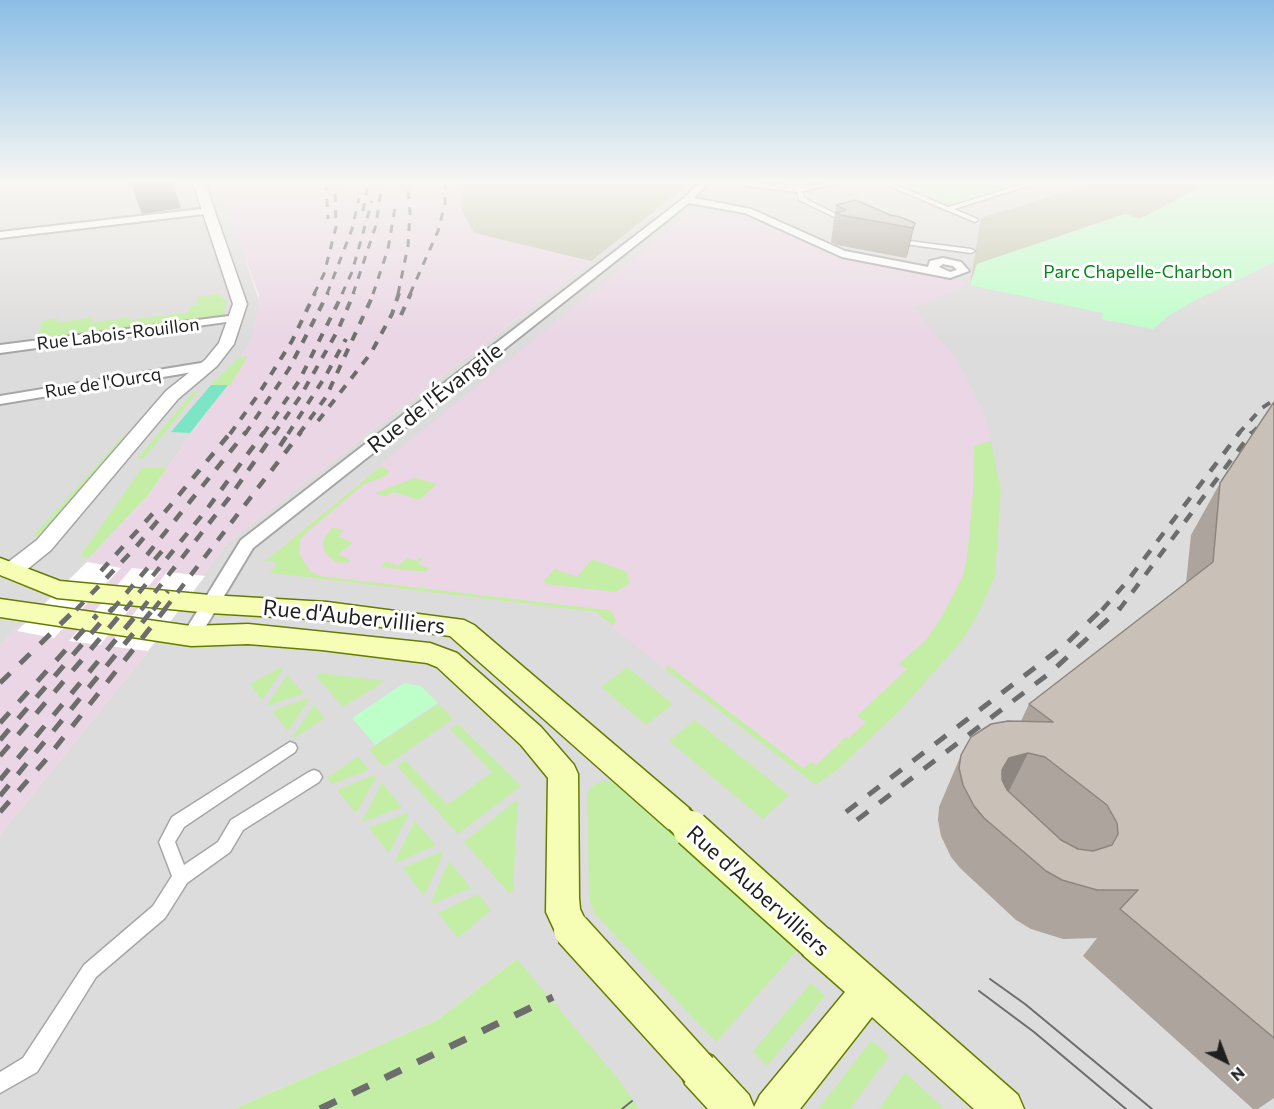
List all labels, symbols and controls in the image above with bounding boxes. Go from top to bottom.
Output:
park label: Parc Chapelle-Charbon [1043,261,1233,283]
street label: Rue Labois-Rouillon [35,313,201,355]
street label: Rue de l'Évangile [362,337,508,459]
street label: Rue de l'Ourcq [43,363,163,403]
street label: Rue d'Aubervilliers [262,594,446,640]
street label: Rue d'Aubervilliers [681,820,835,962]
north arrow [1196,1031,1256,1091]
text: N [1228,1064,1249,1086]

